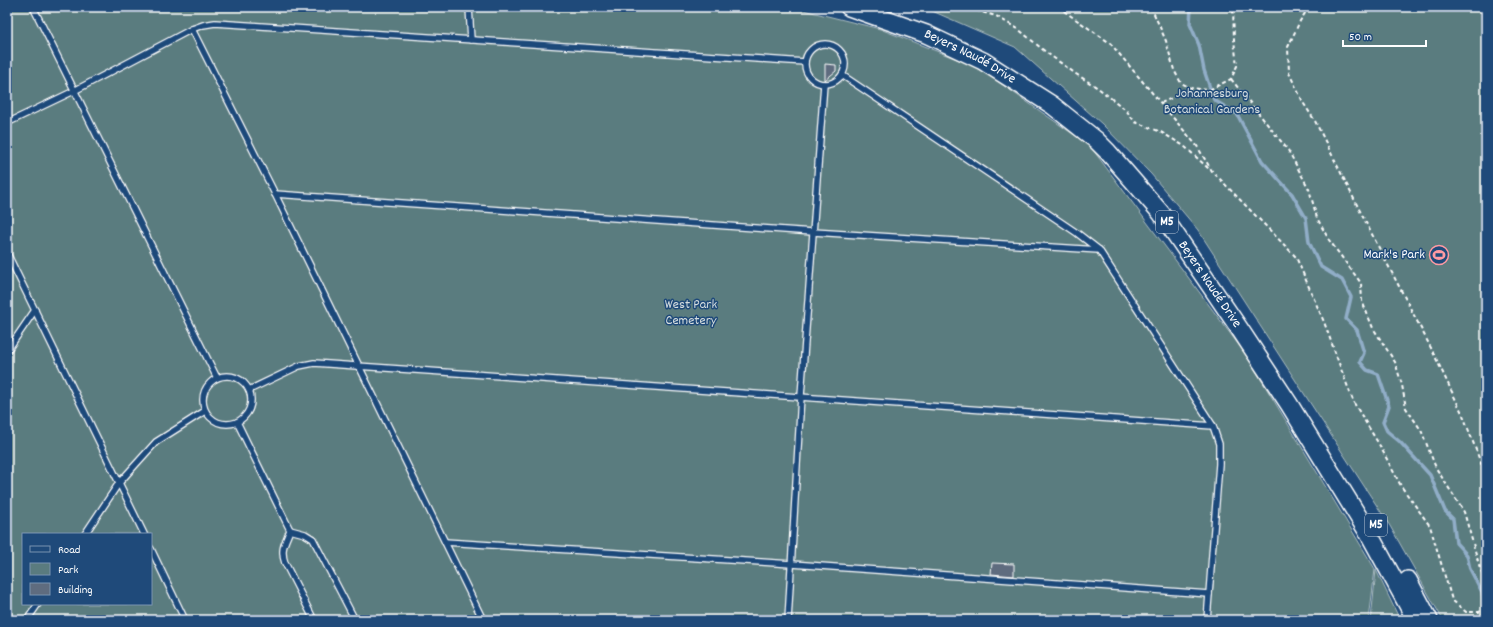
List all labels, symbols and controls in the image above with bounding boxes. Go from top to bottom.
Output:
scale bar [1343,22,1426,48]
street label: Beyers Naudé Drive [921,24,1020,89]
text: 50 m [1349,29,1372,46]
park label: Johannesburg Botanical Gardens [1164,84,1260,120]
road number: M5 [1156,211,1178,233]
street label: Beyers Naudé Drive [1173,237,1246,332]
sports icon: Mark's Park [1428,244,1450,266]
place label: Mark's Park [1364,245,1425,265]
park label: West Park Cemetery [665,295,717,331]
road number: M5 [1365,514,1387,536]
legend [22,533,152,605]
text: Road [58,542,80,559]
text: Park [58,562,79,579]
text: Building [58,582,93,599]

